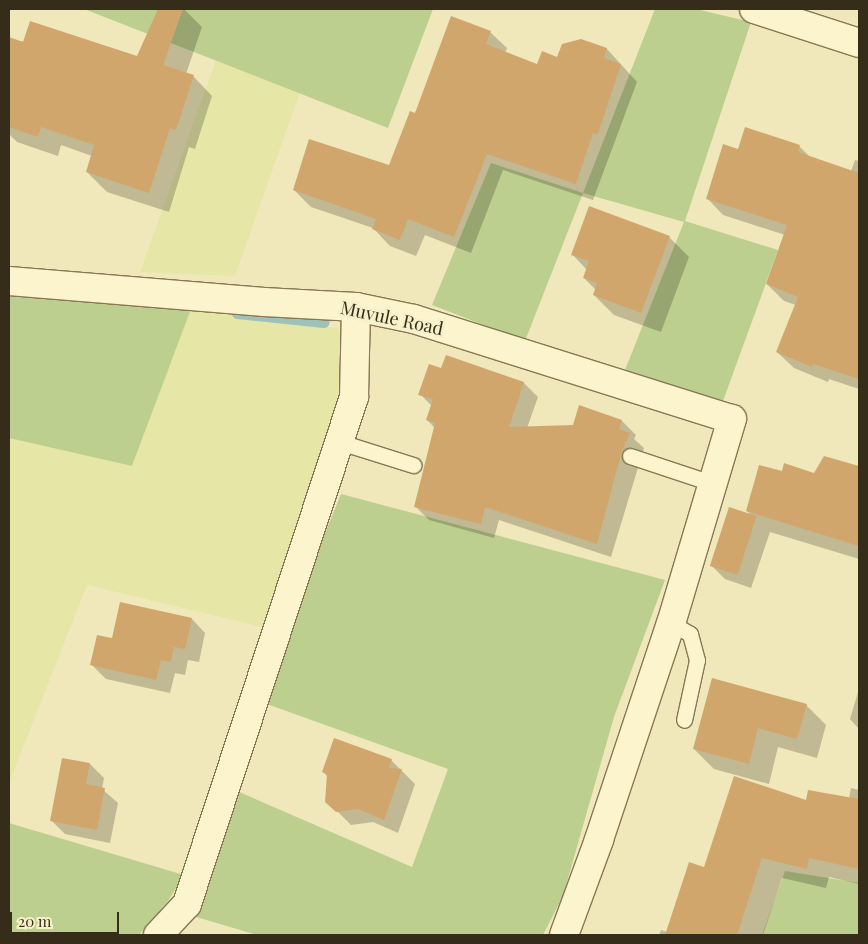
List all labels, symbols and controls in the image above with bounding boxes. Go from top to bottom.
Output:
street label: Muvule Road [339,297,445,339]
scale bar [12,902,121,934]
text: 20 m [18,911,51,931]

